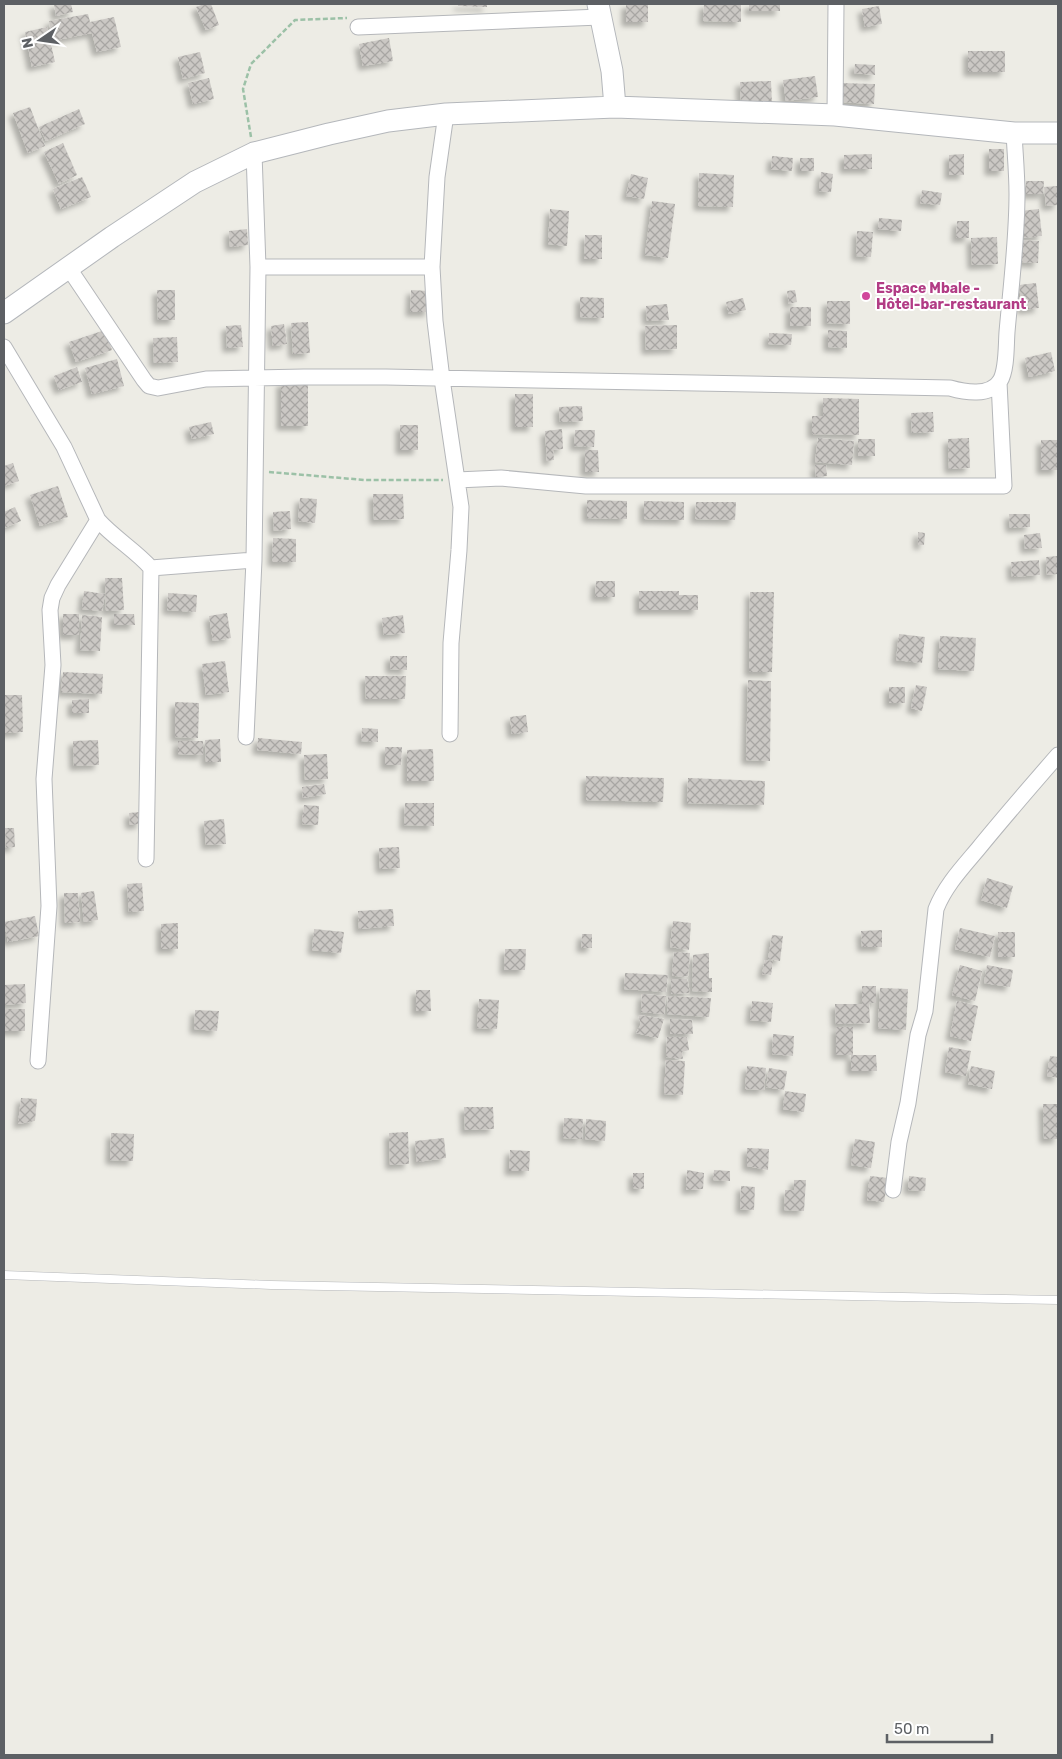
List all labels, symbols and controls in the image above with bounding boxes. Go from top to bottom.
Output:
north arrow [15,15,65,65]
text: N [18,36,37,50]
place label: Espace Mbale - Hôtel-bar-restaurant [876,280,1027,313]
marker: Espace Mbale - Hôtel-bar-restaurant [860,290,872,302]
scale bar [887,1712,992,1744]
text: 50 m [894,1720,929,1738]

